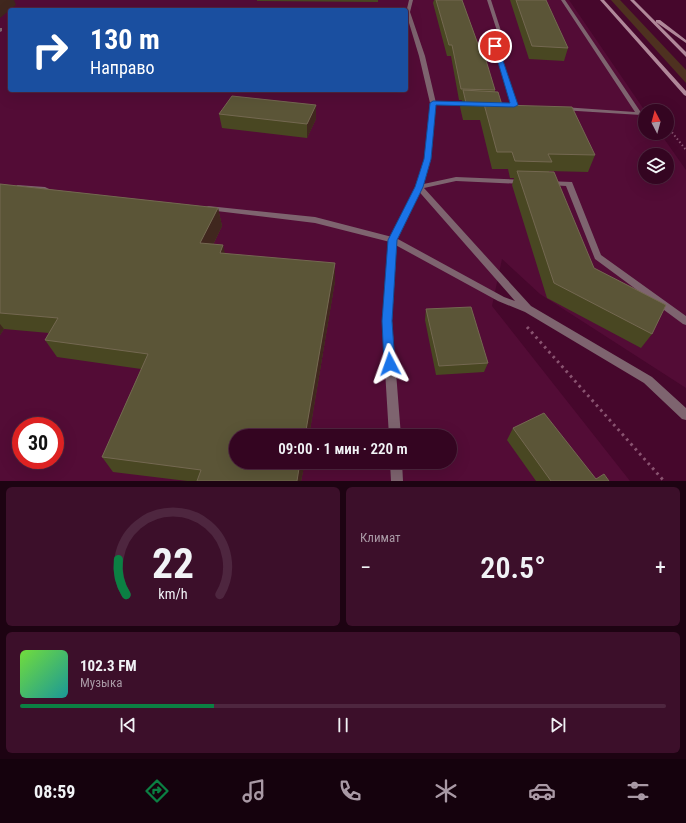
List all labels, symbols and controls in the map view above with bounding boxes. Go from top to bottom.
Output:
text: 130 m [90,23,160,56]
icon: right [24,24,76,76]
pin [478,29,512,63]
icon: arrive [484,35,506,57]
text: Направо [90,57,155,78]
north arrow [638,104,674,140]
map controls [638,104,674,184]
button: layers [638,148,674,184]
position arrow [369,343,411,385]
speed limit sign: 30 [12,417,64,469]
text: 09:00 · 1 мин · 220 m [278,440,408,458]
text: Климат [360,530,401,545]
text: 22 [152,538,194,587]
text: 20.5° [480,550,546,585]
text: − [360,555,371,580]
text: + [655,555,666,580]
text: km/h [158,585,188,601]
text: 102.3 FM [80,657,137,675]
text: Музыка [80,675,122,690]
icon: previous [117,714,139,736]
icon: pause [332,714,354,736]
icon: next [547,714,569,736]
icon: directions [143,777,171,805]
icon: music [240,777,268,805]
icon: phone [336,777,364,805]
icon: climate [432,777,460,805]
icon: car [528,777,556,805]
icon: filters [624,777,652,805]
text: 08:59 [34,781,75,802]

